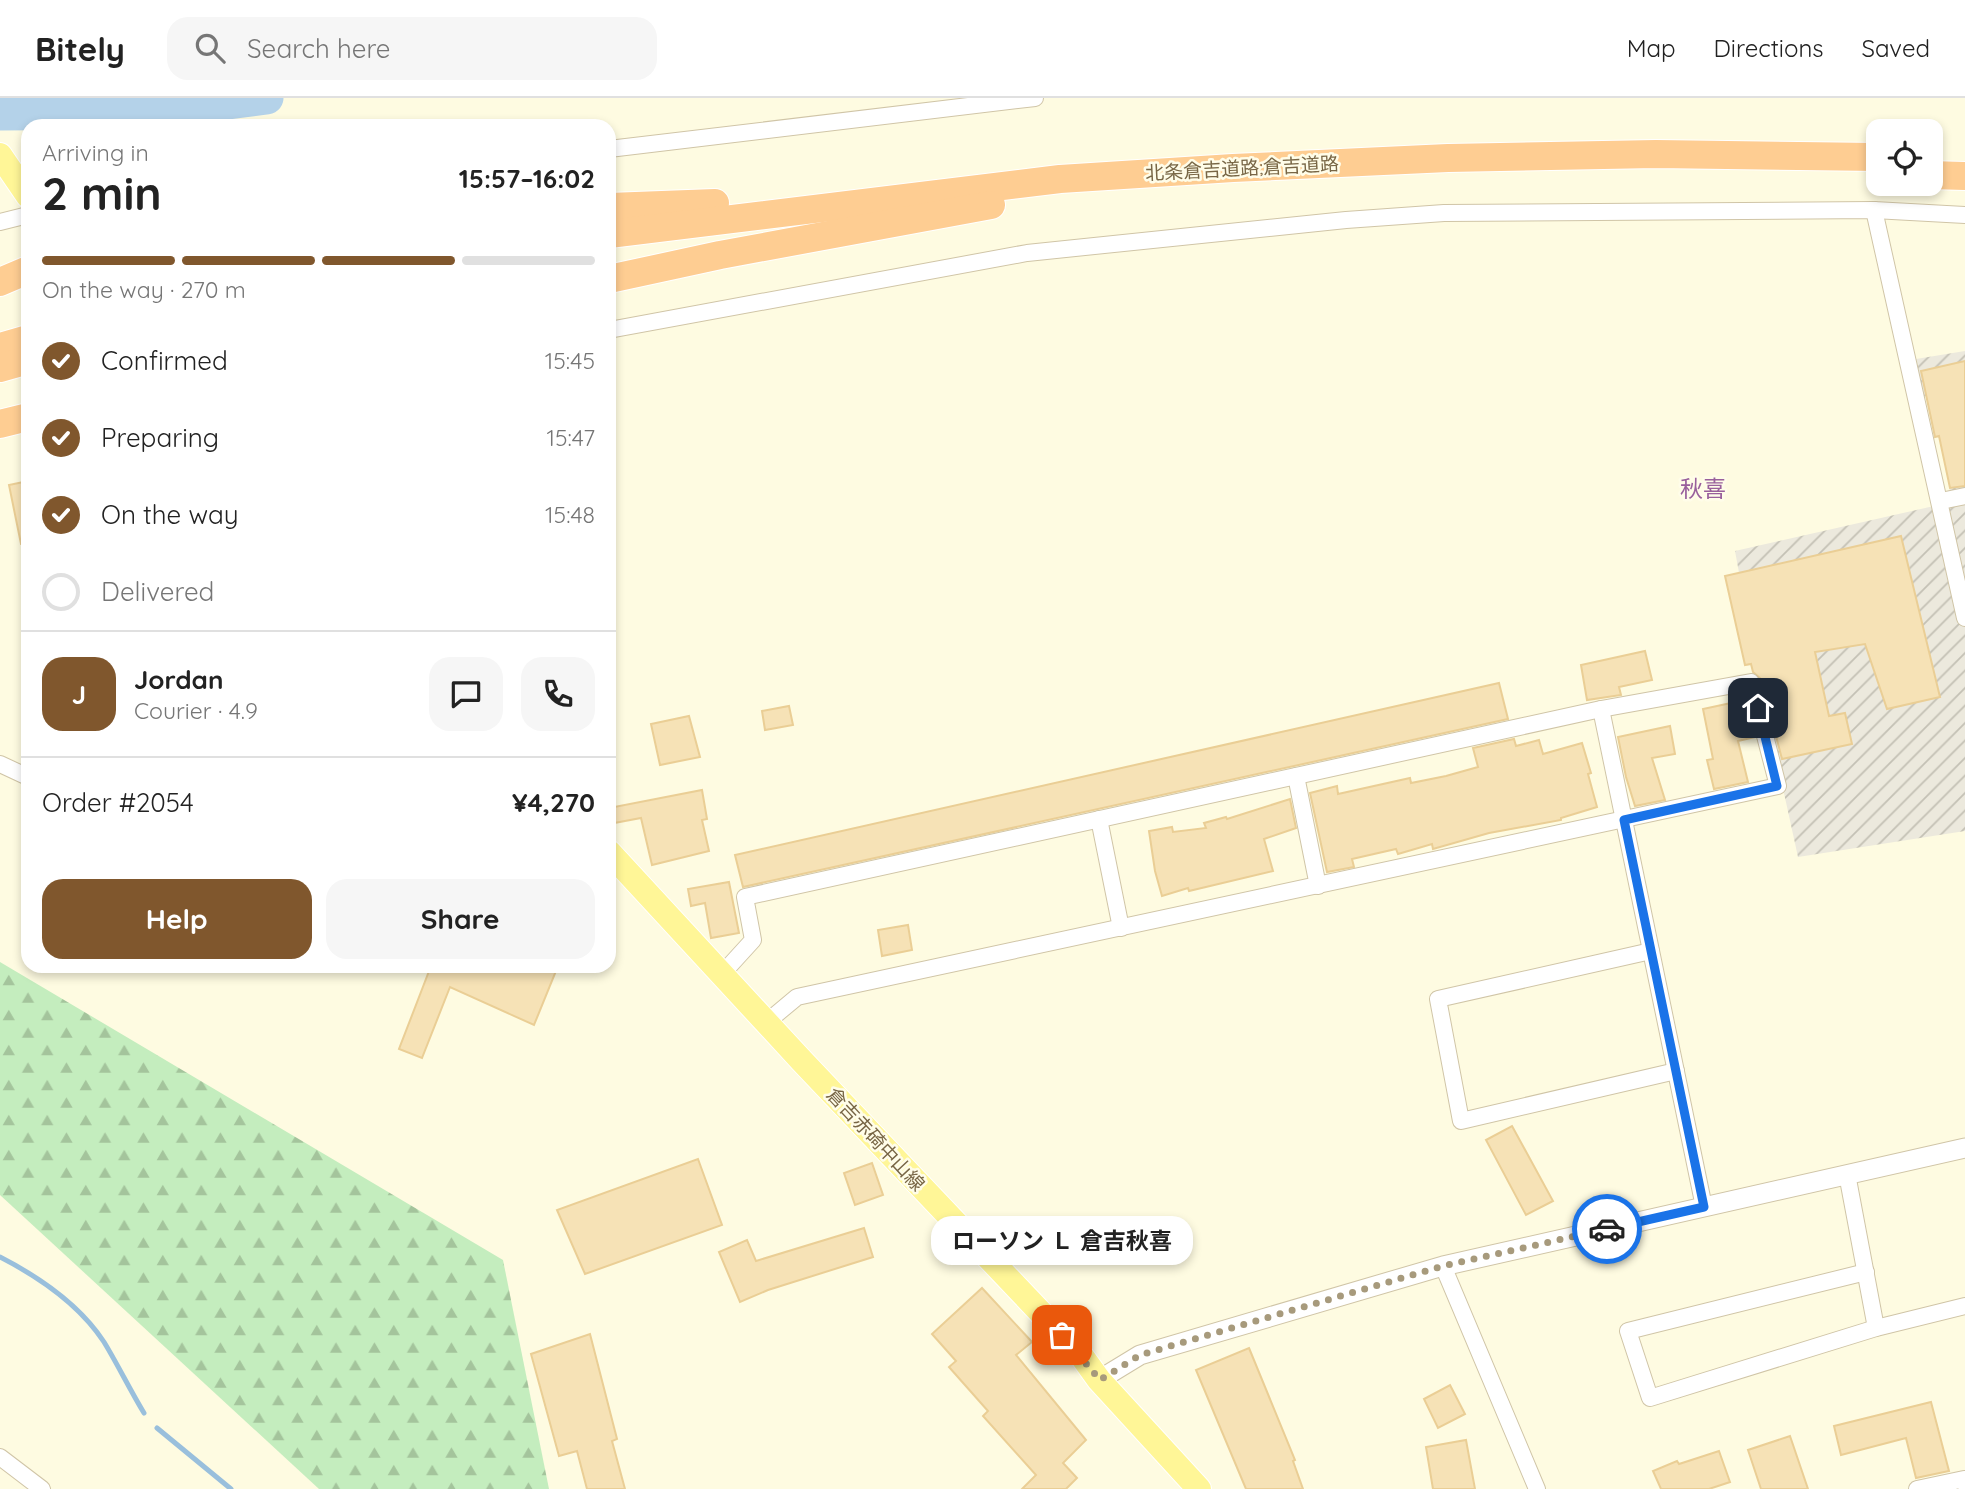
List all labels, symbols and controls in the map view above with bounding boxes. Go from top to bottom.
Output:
search box [167,17,657,80]
text: Bitely [35,28,125,69]
icon: search [191,29,229,67]
text: Search here [247,32,391,65]
text: Map [1627,33,1676,63]
text: Directions [1714,33,1824,63]
text: Saved [1862,33,1930,63]
map controls [1866,119,1943,196]
button: locate [1866,119,1943,196]
text: Arriving in [42,138,149,167]
street label: 北条倉吉道路;倉吉道路 [1145,151,1339,185]
text: 15:57–16:02 [459,162,595,195]
text: 2 min [42,164,162,222]
text: On the way · 270 m [42,275,246,304]
icon: check [42,342,80,380]
text: Confirmed [101,344,228,377]
text: 15:45 [545,346,595,375]
icon: check [42,419,80,457]
text: Preparing [101,421,219,454]
text: 15:47 [546,423,595,452]
district label: 秋喜 [1680,474,1726,503]
icon: check [42,496,80,534]
text: On the way [101,498,239,531]
text: 15:48 [545,500,595,529]
text: Delivered [101,575,214,608]
button: chat [429,657,503,731]
button: phone [521,657,595,731]
text: Jordan [134,663,223,696]
text: J [72,678,86,711]
pin [1728,678,1788,738]
icon: home [1739,689,1777,727]
text: Courier · 4.9 [134,696,258,725]
text: Order #2054 [42,786,194,819]
text: ¥4,270 [512,786,595,819]
button: Help [42,879,312,959]
button: Share [326,879,595,959]
street label: 倉吉赤碕中山線 [822,1082,930,1196]
courier [1572,1194,1642,1264]
icon: car [1588,1210,1626,1248]
callout: ローソン Ｌ 倉吉秋喜 [931,1216,1193,1265]
text: ローソン Ｌ 倉吉秋喜 [952,1226,1172,1255]
pin [1032,1305,1092,1365]
icon: bag [1043,1316,1081,1354]

